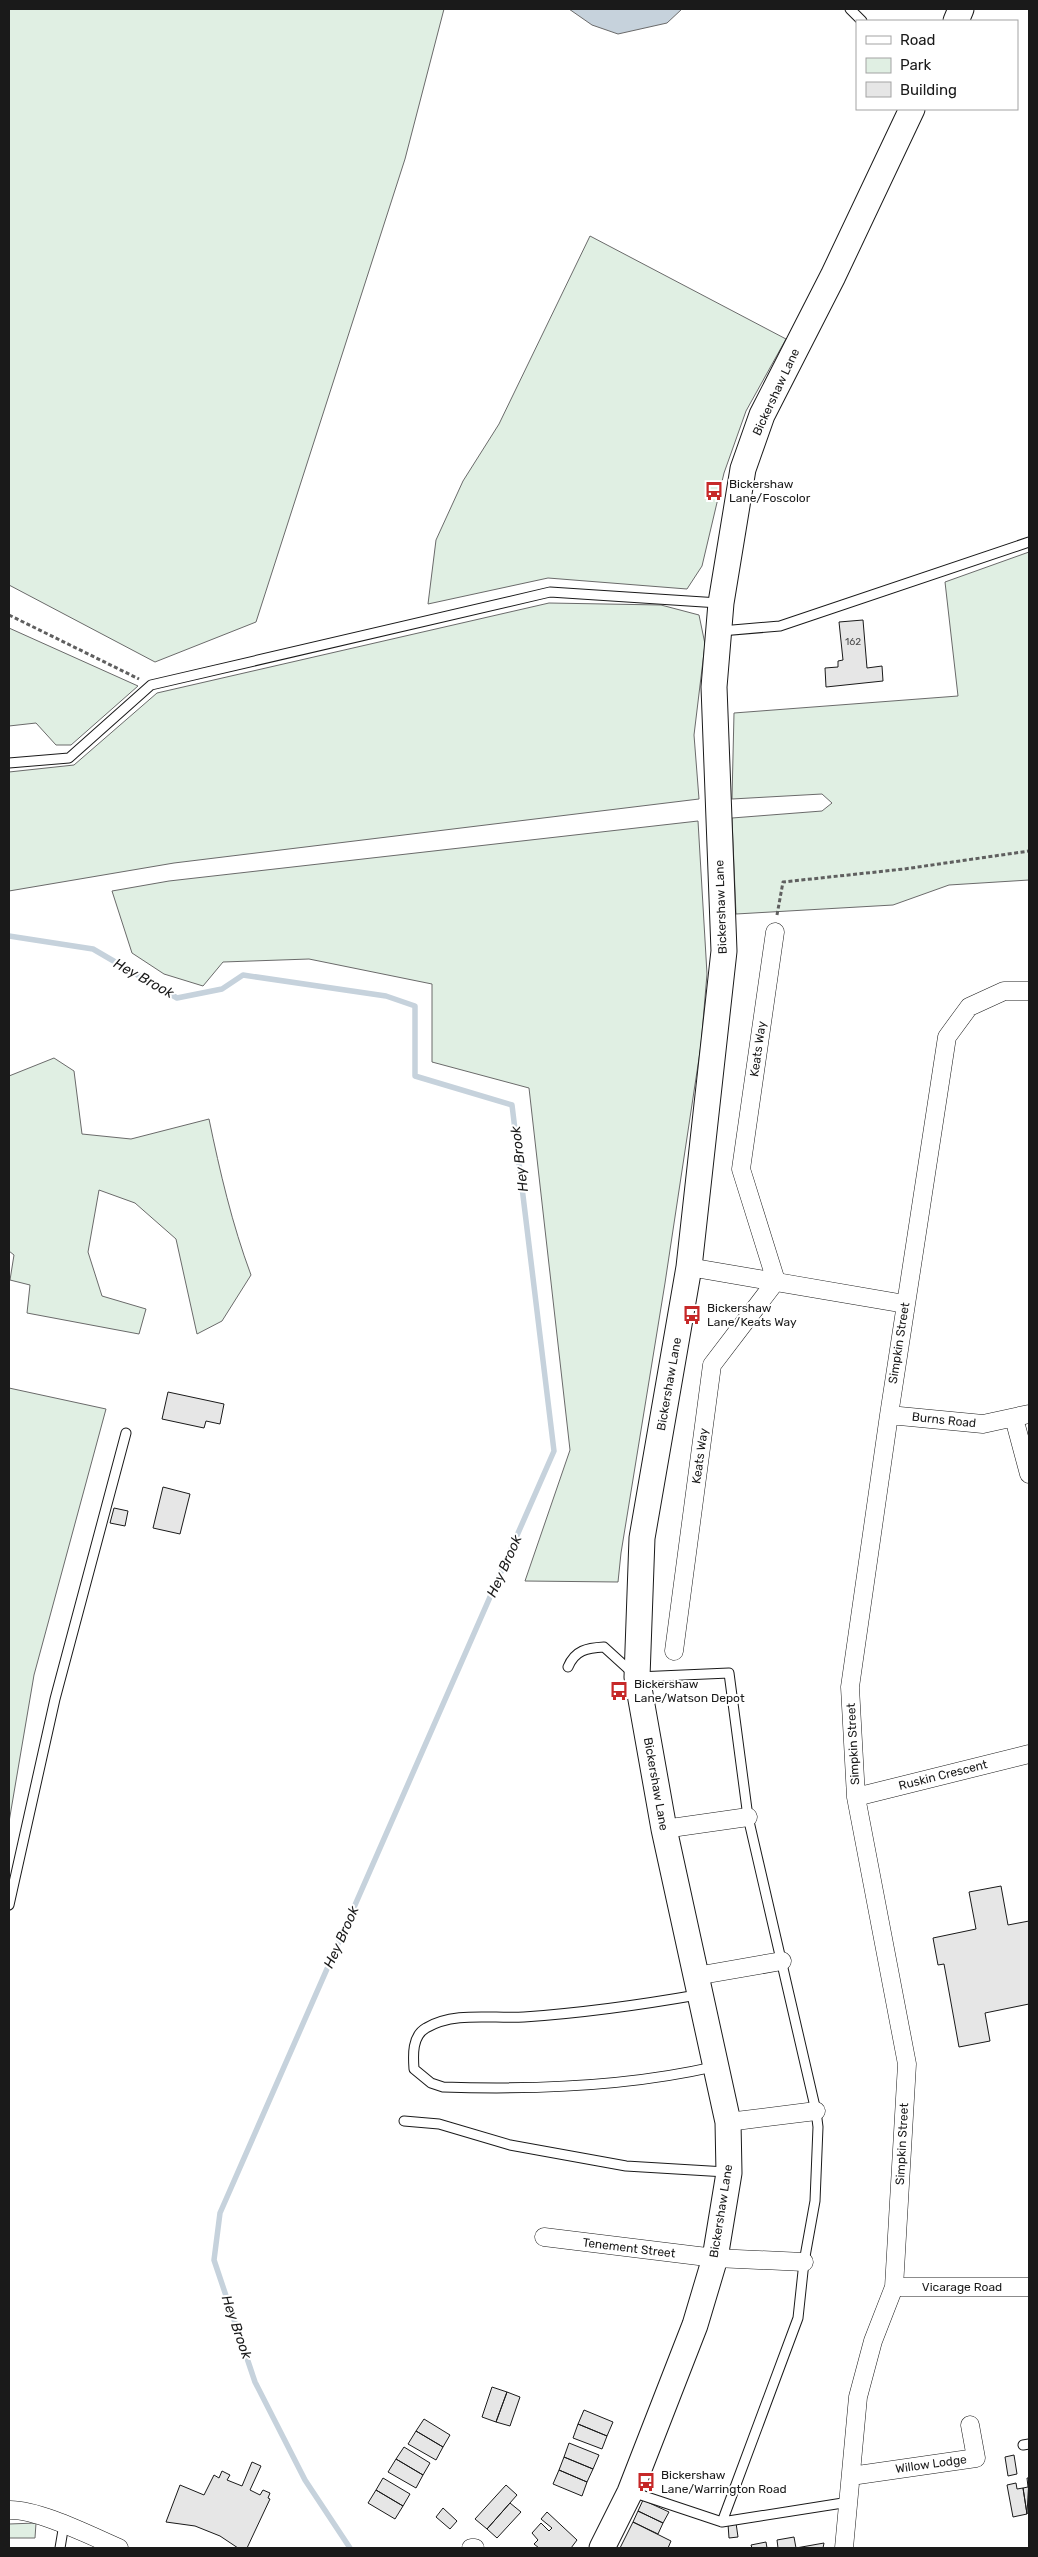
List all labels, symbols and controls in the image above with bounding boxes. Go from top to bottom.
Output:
legend [856,20,1018,110]
text: Road [900,31,936,49]
text: Park [900,56,931,74]
text: Building [900,81,957,99]
street label: Bickershaw Lane [750,346,802,438]
place label: Bickershaw Lane/Foscolor [729,477,811,505]
bus stop icon: Bickershaw Lane/Foscolor [703,480,725,502]
house number: 162 [845,636,861,648]
street label: Bickershaw Lane [712,859,730,954]
water label: Hey Brook [111,955,178,1002]
street label: Keats Way [747,1020,769,1078]
water label: Hey Brook [507,1124,532,1193]
place label: Bickershaw Lane/Keats Way [707,1301,797,1329]
street label: Simpkin Street [886,1301,912,1385]
bus stop icon: Bickershaw Lane/Keats Way [681,1304,703,1326]
street label: Bickershaw Lane [654,1336,684,1432]
street label: Burns Road [911,1410,977,1430]
street label: Keats Way [689,1427,711,1485]
water label: Hey Brook [483,1532,526,1600]
place label: Bickershaw Lane/Watson Depot [634,1677,745,1705]
bus stop icon: Bickershaw Lane/Watson Depot [608,1680,630,1702]
street label: Simpkin Street [844,1702,862,1785]
street label: Bickershaw Lane [641,1736,671,1832]
street label: Ruskin Crescent [897,1757,989,1793]
water label: Hey Brook [320,1903,363,1971]
street label: Simpkin Street [893,2102,911,2185]
street label: Bickershaw Lane [707,2163,735,2259]
street label: Tenement Street [582,2235,677,2261]
street label: Vicarage Road [922,2280,1002,2294]
water label: Hey Brook [218,2293,256,2362]
street label: Willow Lodge [894,2452,968,2476]
place label: Bickershaw Lane/Warrington Road [661,2468,787,2496]
bus stop icon: Bickershaw Lane/Warrington Road [635,2471,657,2493]

